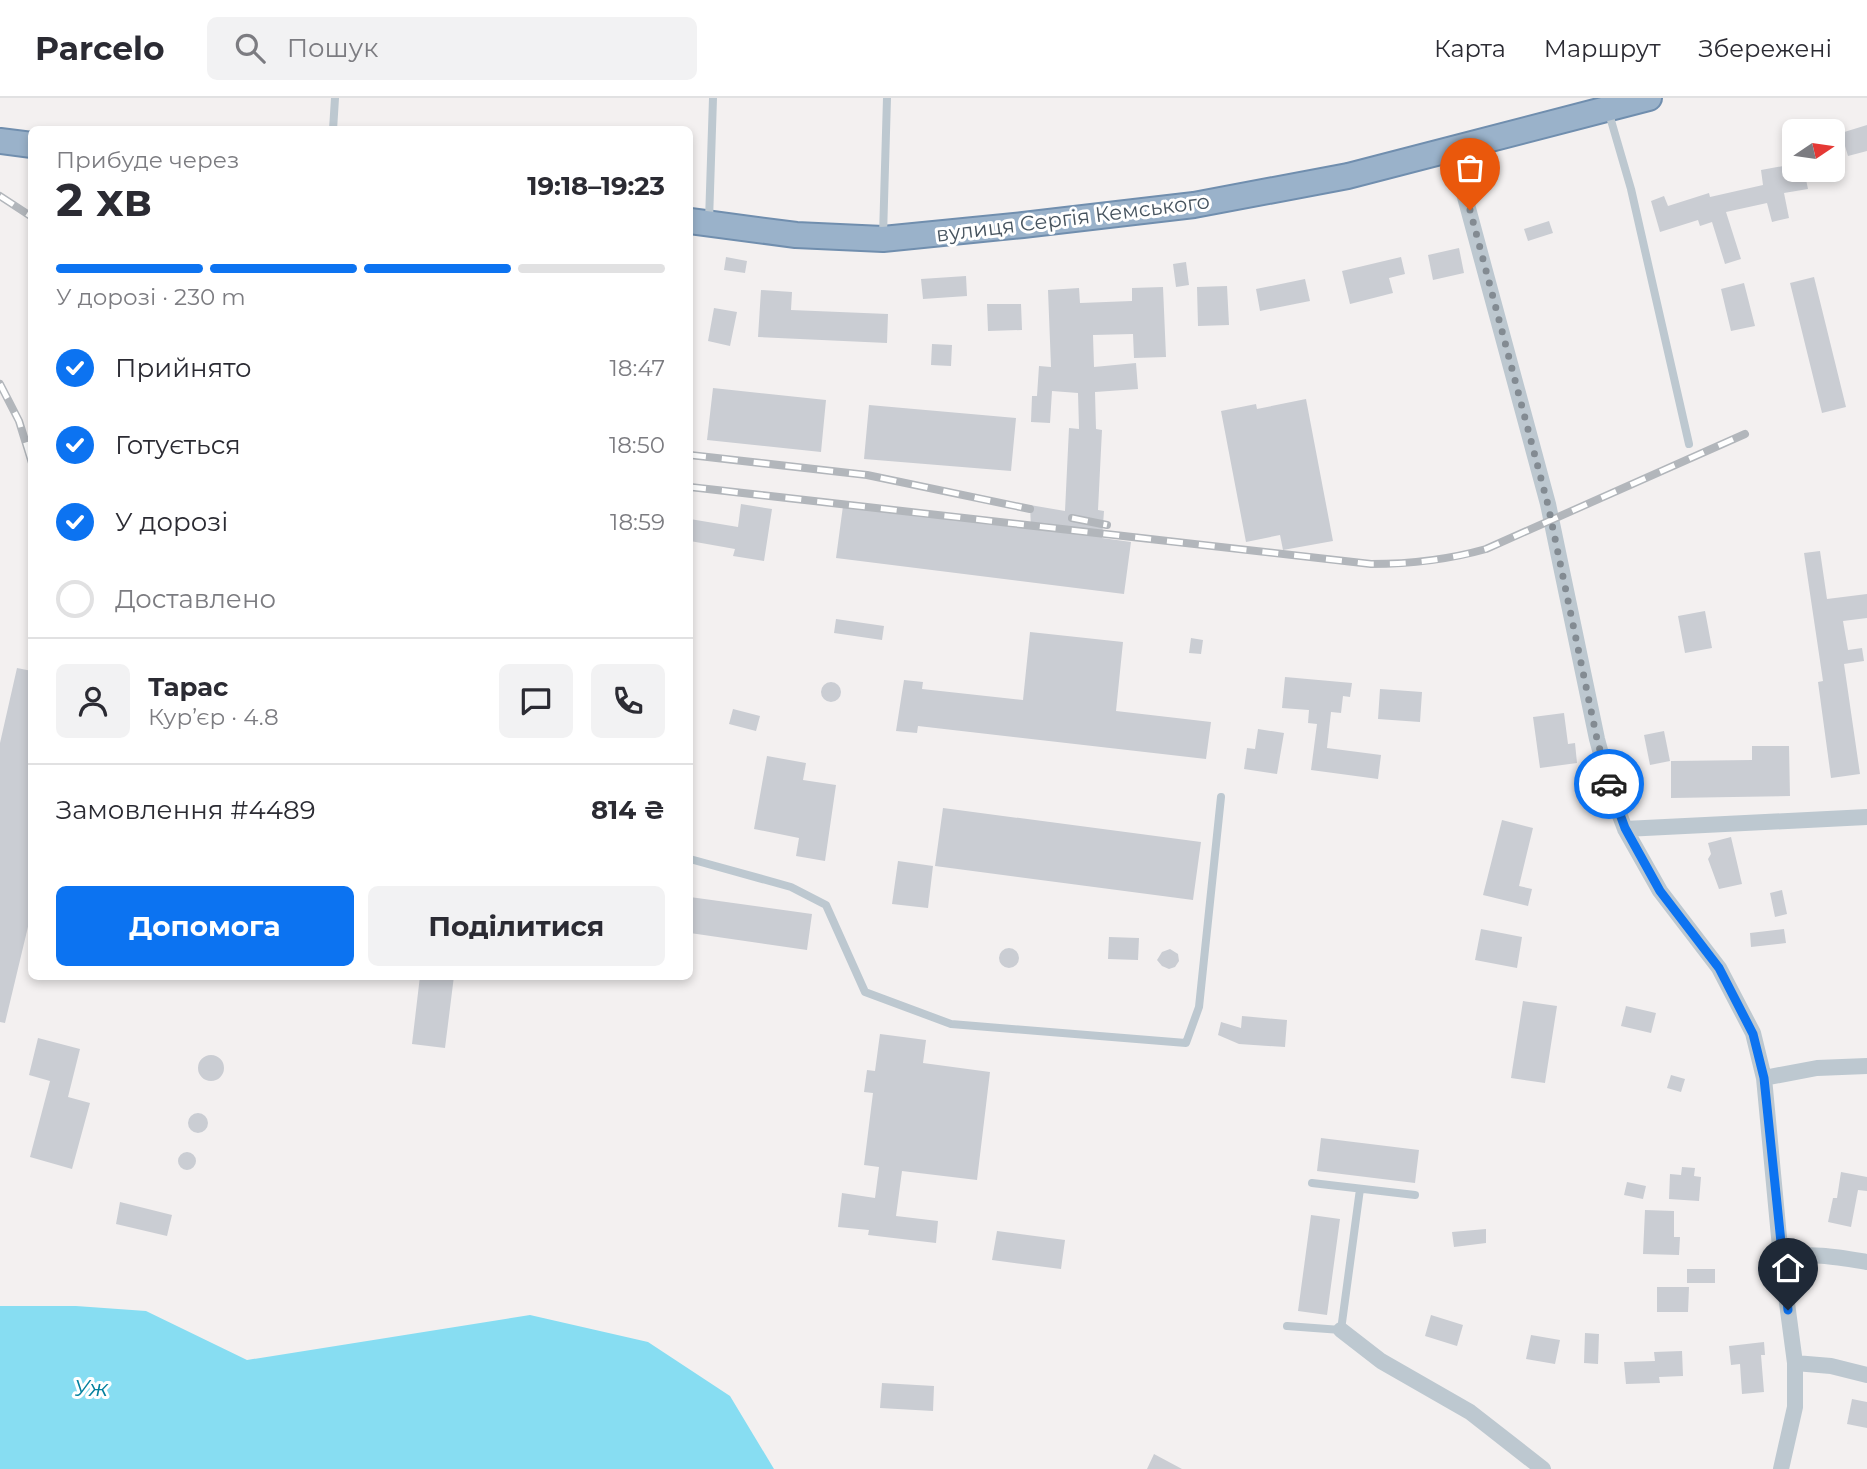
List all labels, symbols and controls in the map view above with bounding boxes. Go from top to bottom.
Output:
search box [207,17,697,80]
text: Parcelo [35,28,165,68]
icon: search [231,29,269,67]
text: Пошук [287,32,378,64]
text: Карта [1434,34,1506,63]
text: Маршрут [1544,34,1661,63]
text: Збережені [1699,34,1832,63]
north arrow [1782,119,1844,182]
map controls [1782,119,1845,182]
pin [1440,138,1500,210]
text: Прибуде через [56,146,239,174]
icon: bag [1451,149,1489,187]
text: 19:18–19:23 [527,170,665,202]
text: 2 хв [56,171,152,228]
street label: вулиця Сергія Кемського [935,188,1211,247]
text: У дорозі · 230 m [56,283,246,311]
icon: check [56,349,94,387]
text: Прийнято [115,352,252,384]
text: 18:47 [610,354,665,382]
icon: check [56,426,94,464]
text: Готується [115,429,241,461]
text: 18:50 [609,431,665,459]
icon: check [56,503,94,541]
text: У дорозі [115,506,228,538]
text: 18:59 [610,508,665,536]
text: Доставлено [115,583,276,615]
button: person [56,664,130,738]
button: chat [499,664,573,738]
button: phone [591,664,665,738]
text: Тарас [148,671,228,703]
text: Кур’єр · 4.8 [148,703,279,731]
courier [1574,749,1644,819]
icon: car [1590,765,1628,803]
text: Замовлення #4489 [56,794,316,826]
text: 814 ₴ [591,794,665,826]
button: Допомога [56,886,354,966]
button: Поділитися [368,886,665,966]
pin [1758,1238,1818,1310]
icon: home [1769,1249,1807,1287]
water label: Уж [74,1374,109,1402]

